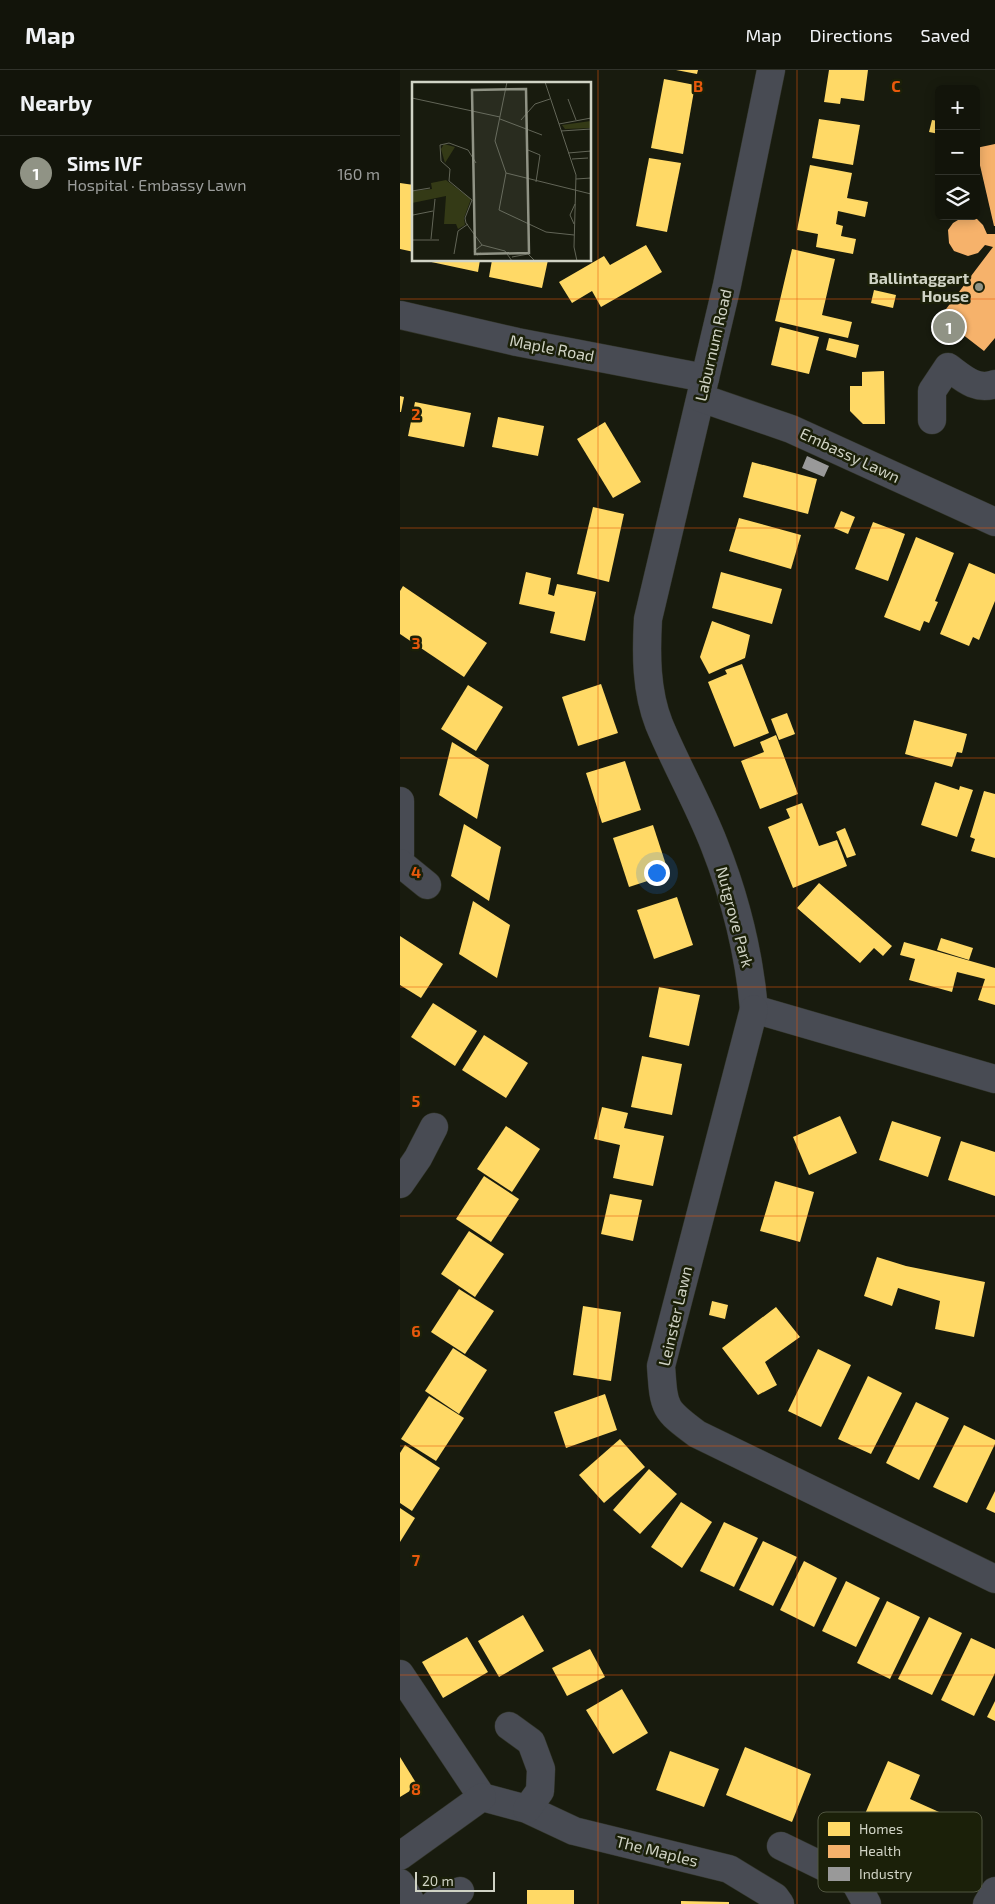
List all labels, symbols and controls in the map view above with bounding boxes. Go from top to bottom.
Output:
text: Map [25,20,75,49]
text: Map [745,24,782,46]
text: Directions [810,24,893,46]
text: Saved [921,24,970,46]
text: B [693,76,703,95]
text: C [891,76,901,95]
inset map [412,82,591,261]
map controls [935,85,980,220]
button: + [935,85,980,130]
text: Nearby [20,90,92,115]
button: − [935,130,980,175]
text: Sims IVF [67,152,143,175]
text: 1 [33,164,39,183]
text: 160 m [337,164,380,183]
text: Hospital · Embassy Lawn [67,175,247,194]
button: layers [935,175,980,220]
place label: Ballintaggart House [868,268,969,305]
marker: Ballintaggart House [973,281,985,293]
street label: Laburnum Road [690,287,735,403]
pin: 1 [933,308,965,346]
street label: Maple Road [508,330,596,365]
text: 2 [411,404,421,423]
street label: Embassy Lawn [797,423,903,486]
text: 3 [411,633,421,652]
your location [644,860,670,886]
text: 4 [411,862,421,881]
street label: Nutgrove Park [713,864,758,970]
text: 5 [412,1091,421,1110]
street label: Leinster Lawn [654,1264,695,1368]
text: 6 [411,1321,421,1340]
text: 7 [412,1550,421,1569]
text: 8 [411,1779,421,1798]
legend [818,1812,982,1892]
text: Homes [859,1820,903,1837]
street label: The Maples [614,1831,700,1870]
text: Health [859,1842,901,1859]
text: Industry [859,1865,913,1882]
scale bar [415,1869,495,1892]
text: 20 m [422,1872,454,1889]

